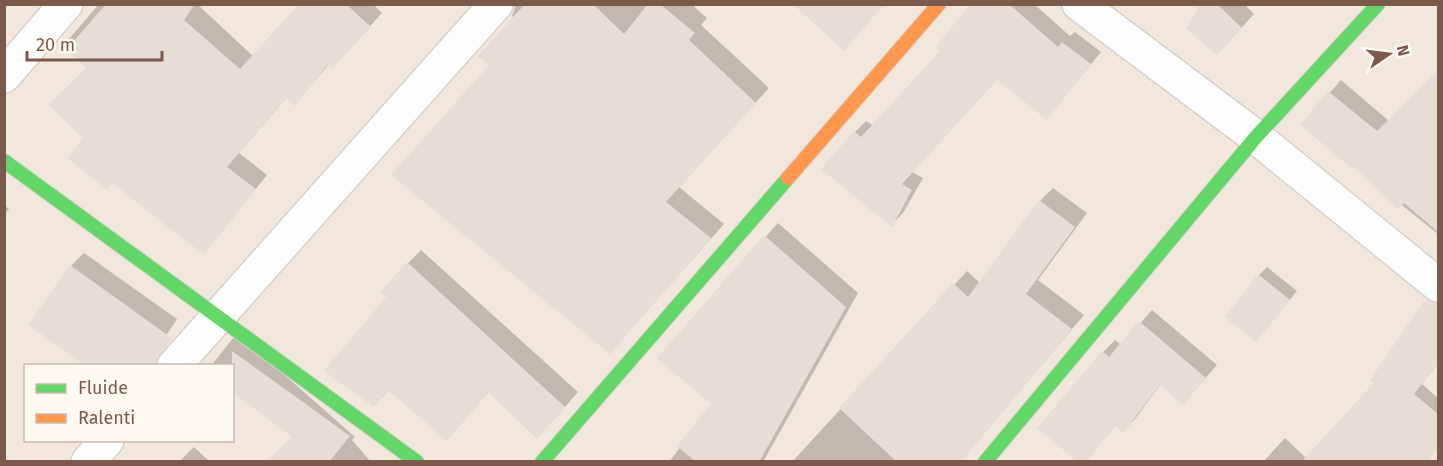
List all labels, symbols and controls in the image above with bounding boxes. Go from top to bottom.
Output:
scale bar [27,24,162,62]
north arrow [1359,24,1419,84]
text: 20 m [36,34,75,56]
text: N [1393,43,1414,58]
legend [24,364,234,442]
text: Fluide [78,377,128,399]
text: Ralenti [78,407,135,429]

